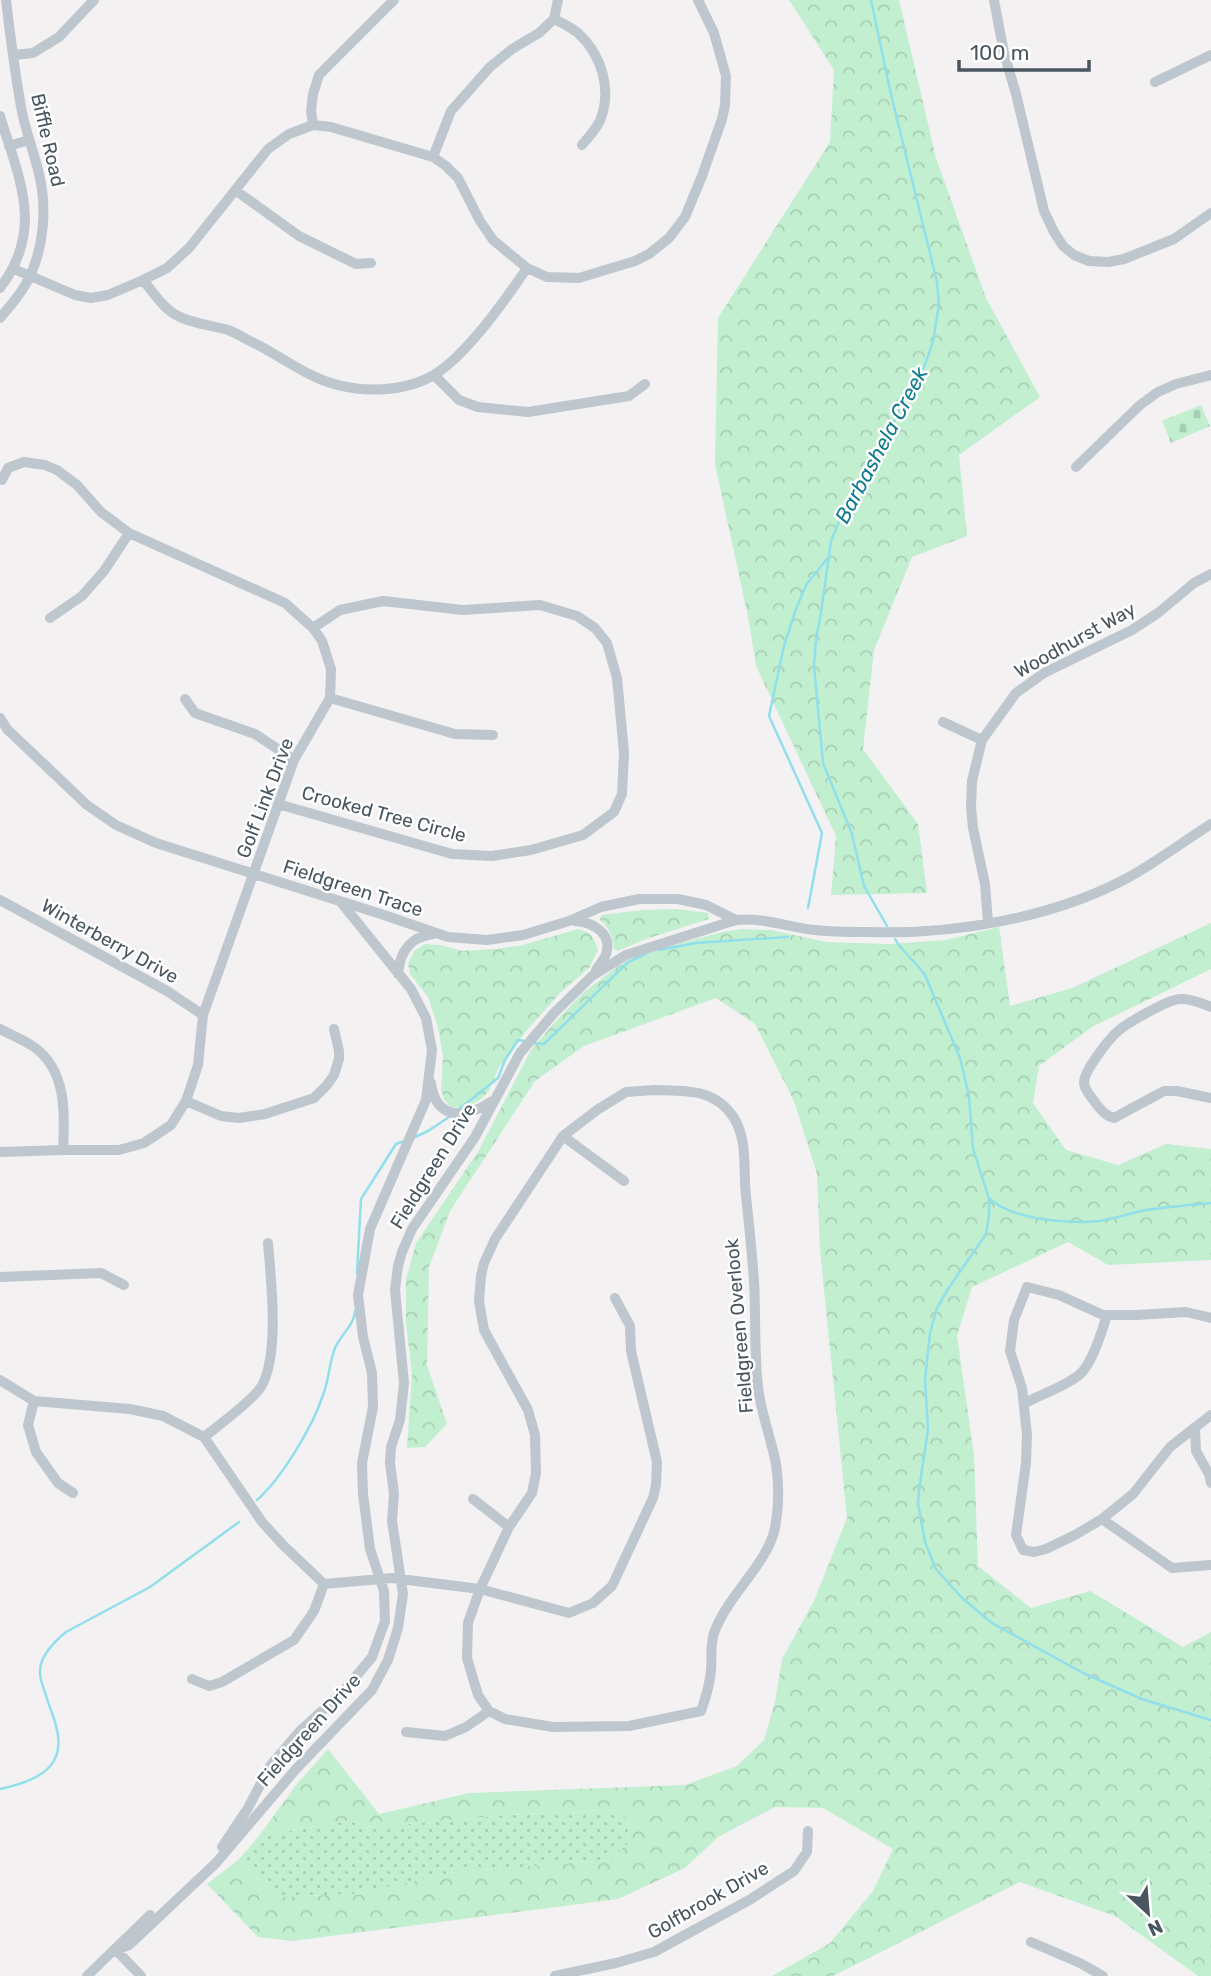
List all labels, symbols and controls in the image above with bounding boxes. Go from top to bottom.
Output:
scale bar [959,28,1088,72]
text: 100 m [970,40,1029,65]
street label: Biffle Road [26,91,70,189]
water label: Barbashela Creek [829,362,933,527]
street label: Woodhurst Way [1010,597,1140,683]
street label: Golf Link Drive [232,735,298,861]
street label: Crooked Tree Circle [299,781,469,847]
street label: Fieldgreen Trace [280,855,426,921]
street label: Winterberry Drive [37,894,183,988]
street label: Fieldgreen Drive [385,1099,481,1233]
street label: Fieldgreen Overlook [720,1238,758,1414]
street label: Fieldgreen Drive [252,1669,366,1791]
street label: Golfbrook Drive [643,1856,773,1944]
north arrow [1113,1878,1183,1948]
text: N [1144,1914,1166,1941]

